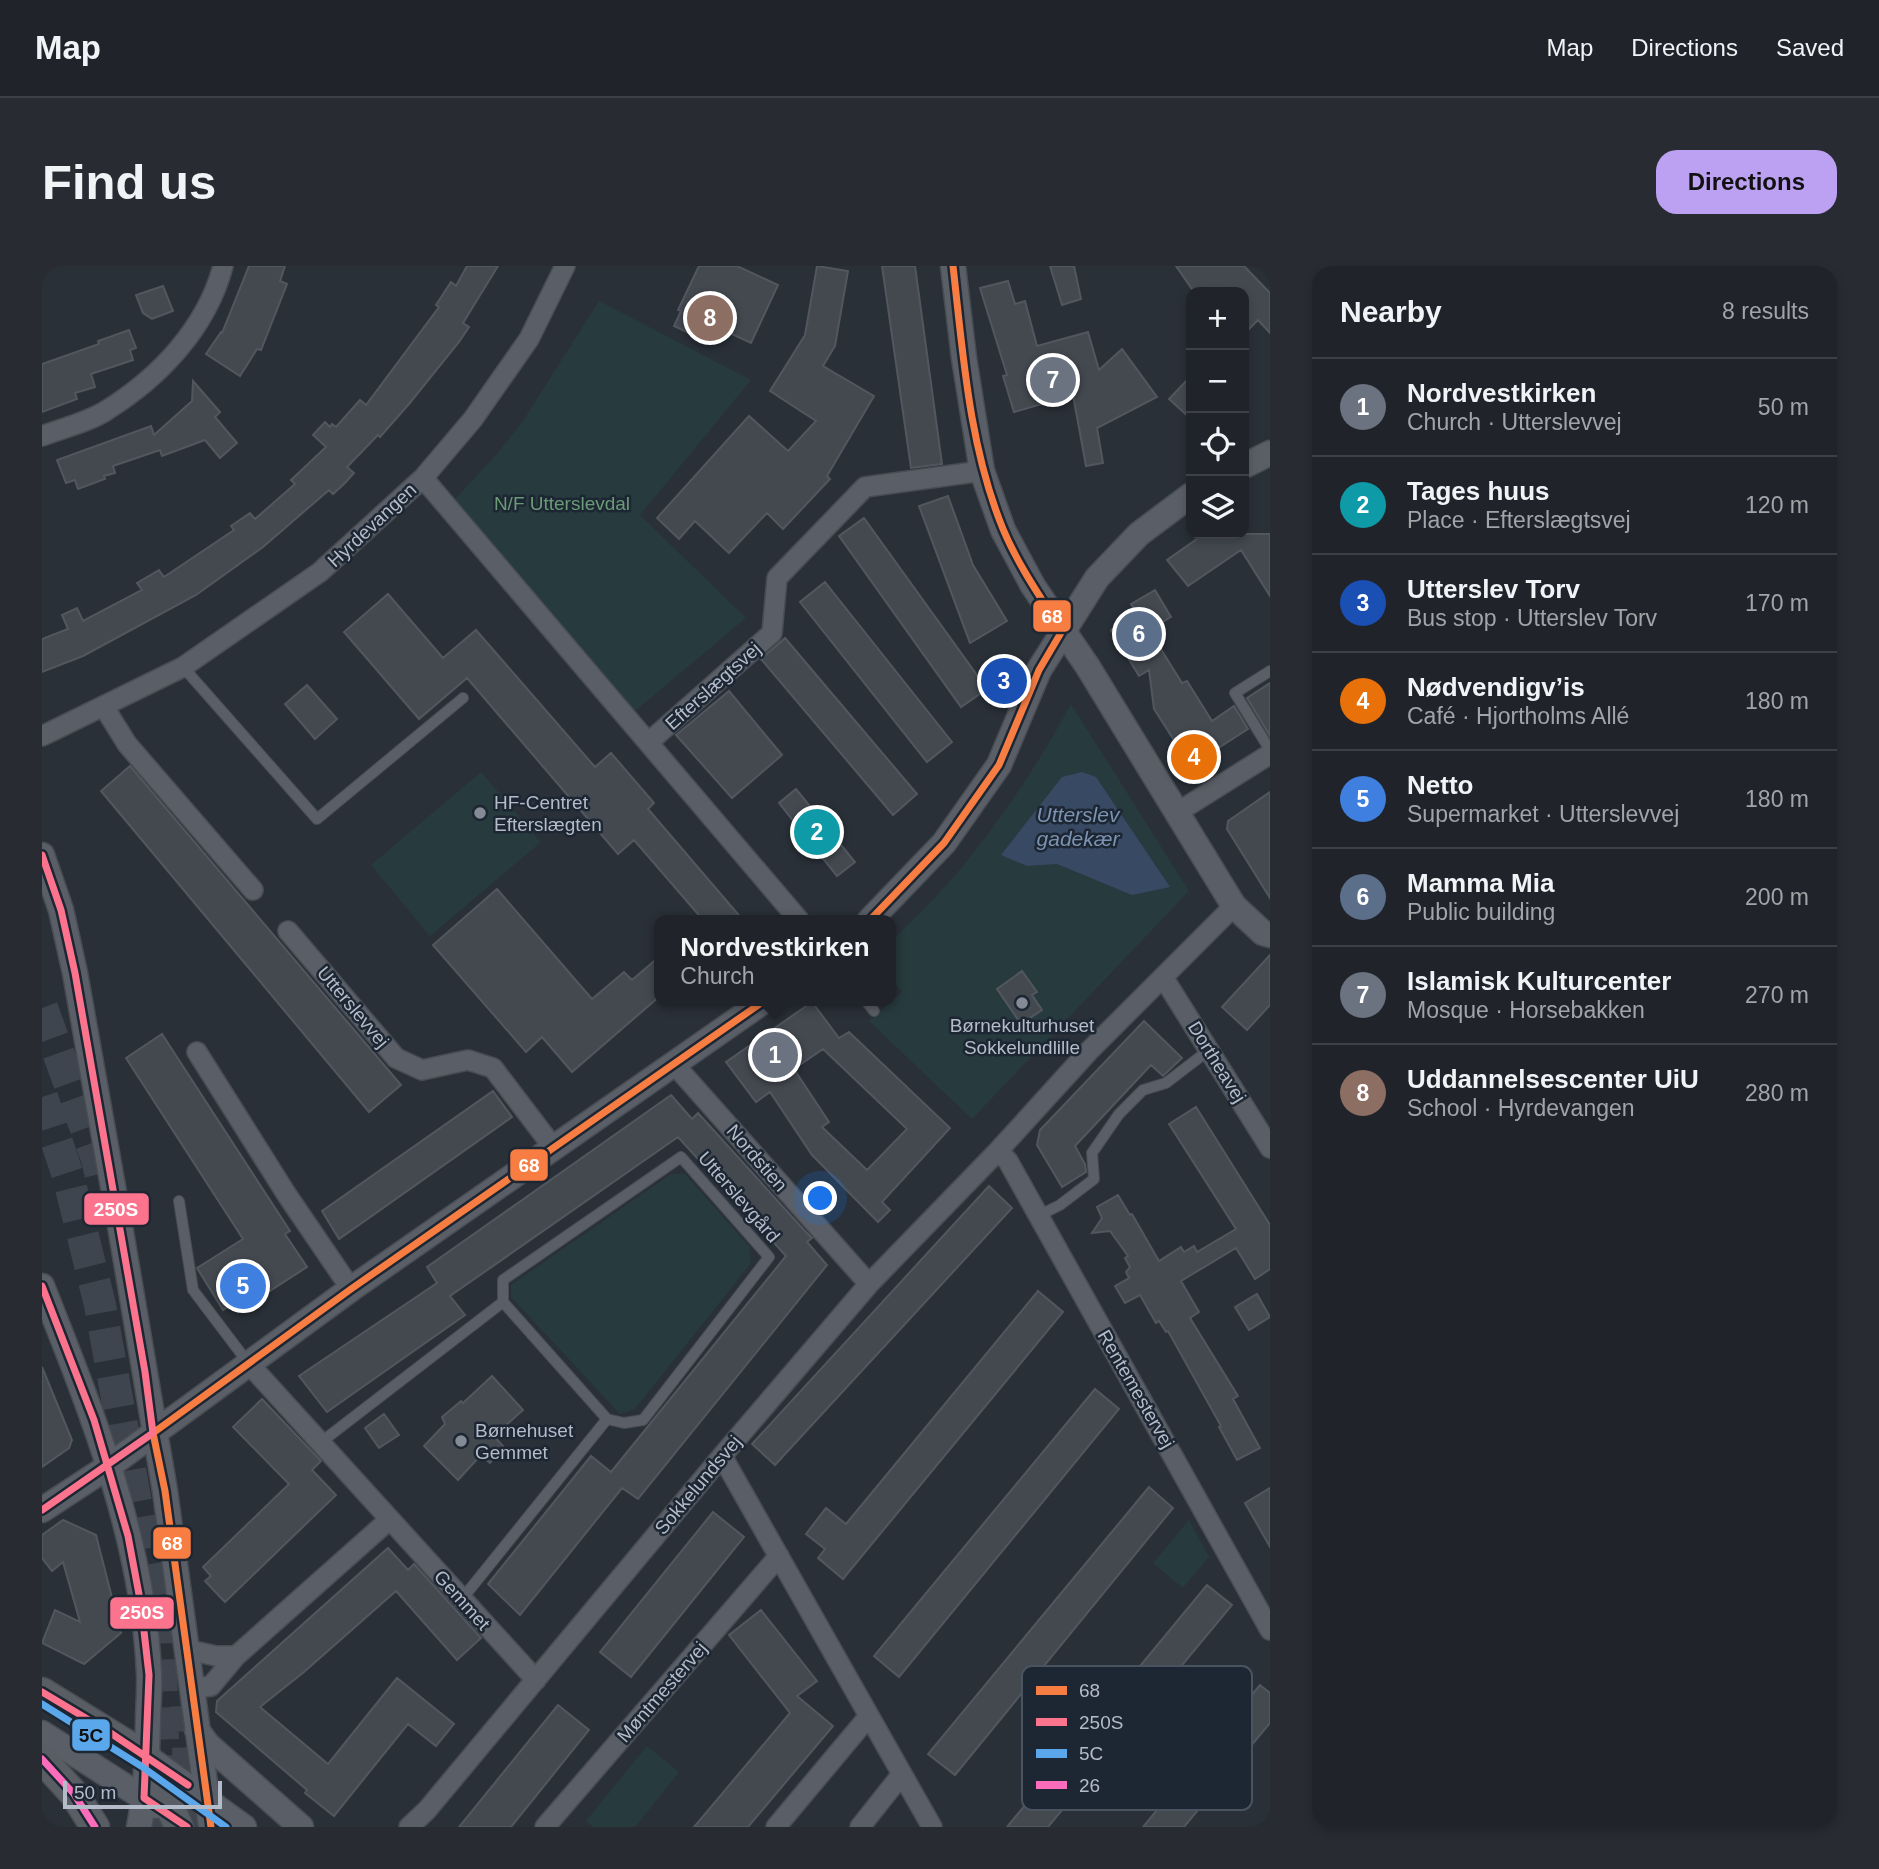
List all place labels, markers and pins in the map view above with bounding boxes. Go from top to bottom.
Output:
pin: 8 [687,292,733,344]
pin: 7 [1030,354,1076,406]
pin: 6 [1116,608,1162,660]
pin: 3 [981,655,1027,707]
pin: 4 [1171,731,1217,783]
place label: HF-Centret Efterslægten [494,792,602,835]
marker: HF-Centret Efterslægten [472,805,488,821]
pin: 2 [794,806,840,858]
marker: Børnekulturhuset Sokkelundlille [1014,995,1030,1011]
place label: Børnekulturhuset Sokkelundlille [950,1015,1095,1058]
pin: 1 [752,1029,798,1081]
pin: 5 [220,1260,266,1312]
place label: Børnehuset Gemmet [475,1420,574,1463]
marker: Børnehuset Gemmet [453,1433,469,1449]

